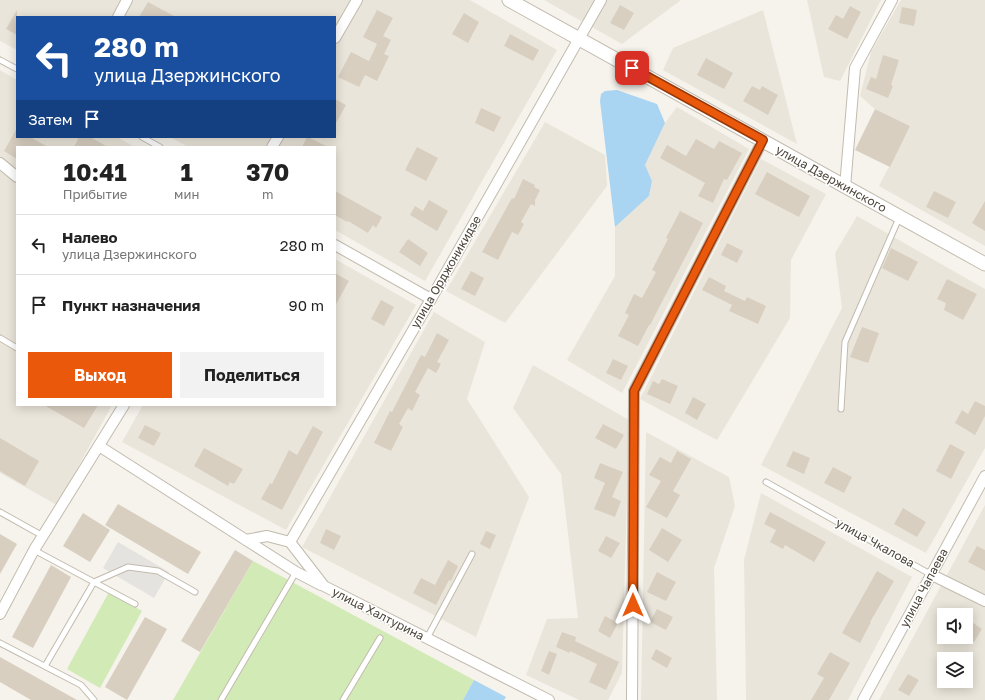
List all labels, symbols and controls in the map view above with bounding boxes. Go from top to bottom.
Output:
text: 280 m [94,30,179,63]
icon: left [28,32,80,84]
pin [615,51,649,85]
icon: arrive [621,57,643,79]
text: улица Дзержинского [94,64,281,86]
icon: arrive [81,108,103,130]
text: Затем [28,110,73,128]
street label: улица Дзержинского [773,142,889,215]
text: 10:41 [64,157,127,186]
text: 1 [181,157,193,186]
text: 370 [246,157,289,186]
text: Прибытие [63,186,127,202]
text: мин [174,186,199,202]
text: m [262,186,273,202]
street label: улица Орджоникидзе [407,213,484,331]
text: Налево [62,228,118,246]
icon: left [28,234,50,256]
text: 280 m [280,236,324,254]
text: улица Дзержинского [62,246,197,262]
icon: arrive [28,294,50,316]
text: Пункт назначения [62,296,200,314]
text: 90 m [289,296,324,314]
button: Выход [28,352,172,398]
button: Поделиться [180,352,324,398]
street label: улица Чкалова [833,515,917,570]
street label: улица Чапаева [896,546,951,630]
street label: улица Халтурина [330,584,427,643]
position arrow [612,584,654,626]
map controls [937,608,973,688]
button: sound [937,608,973,644]
button: layers [937,652,973,688]

